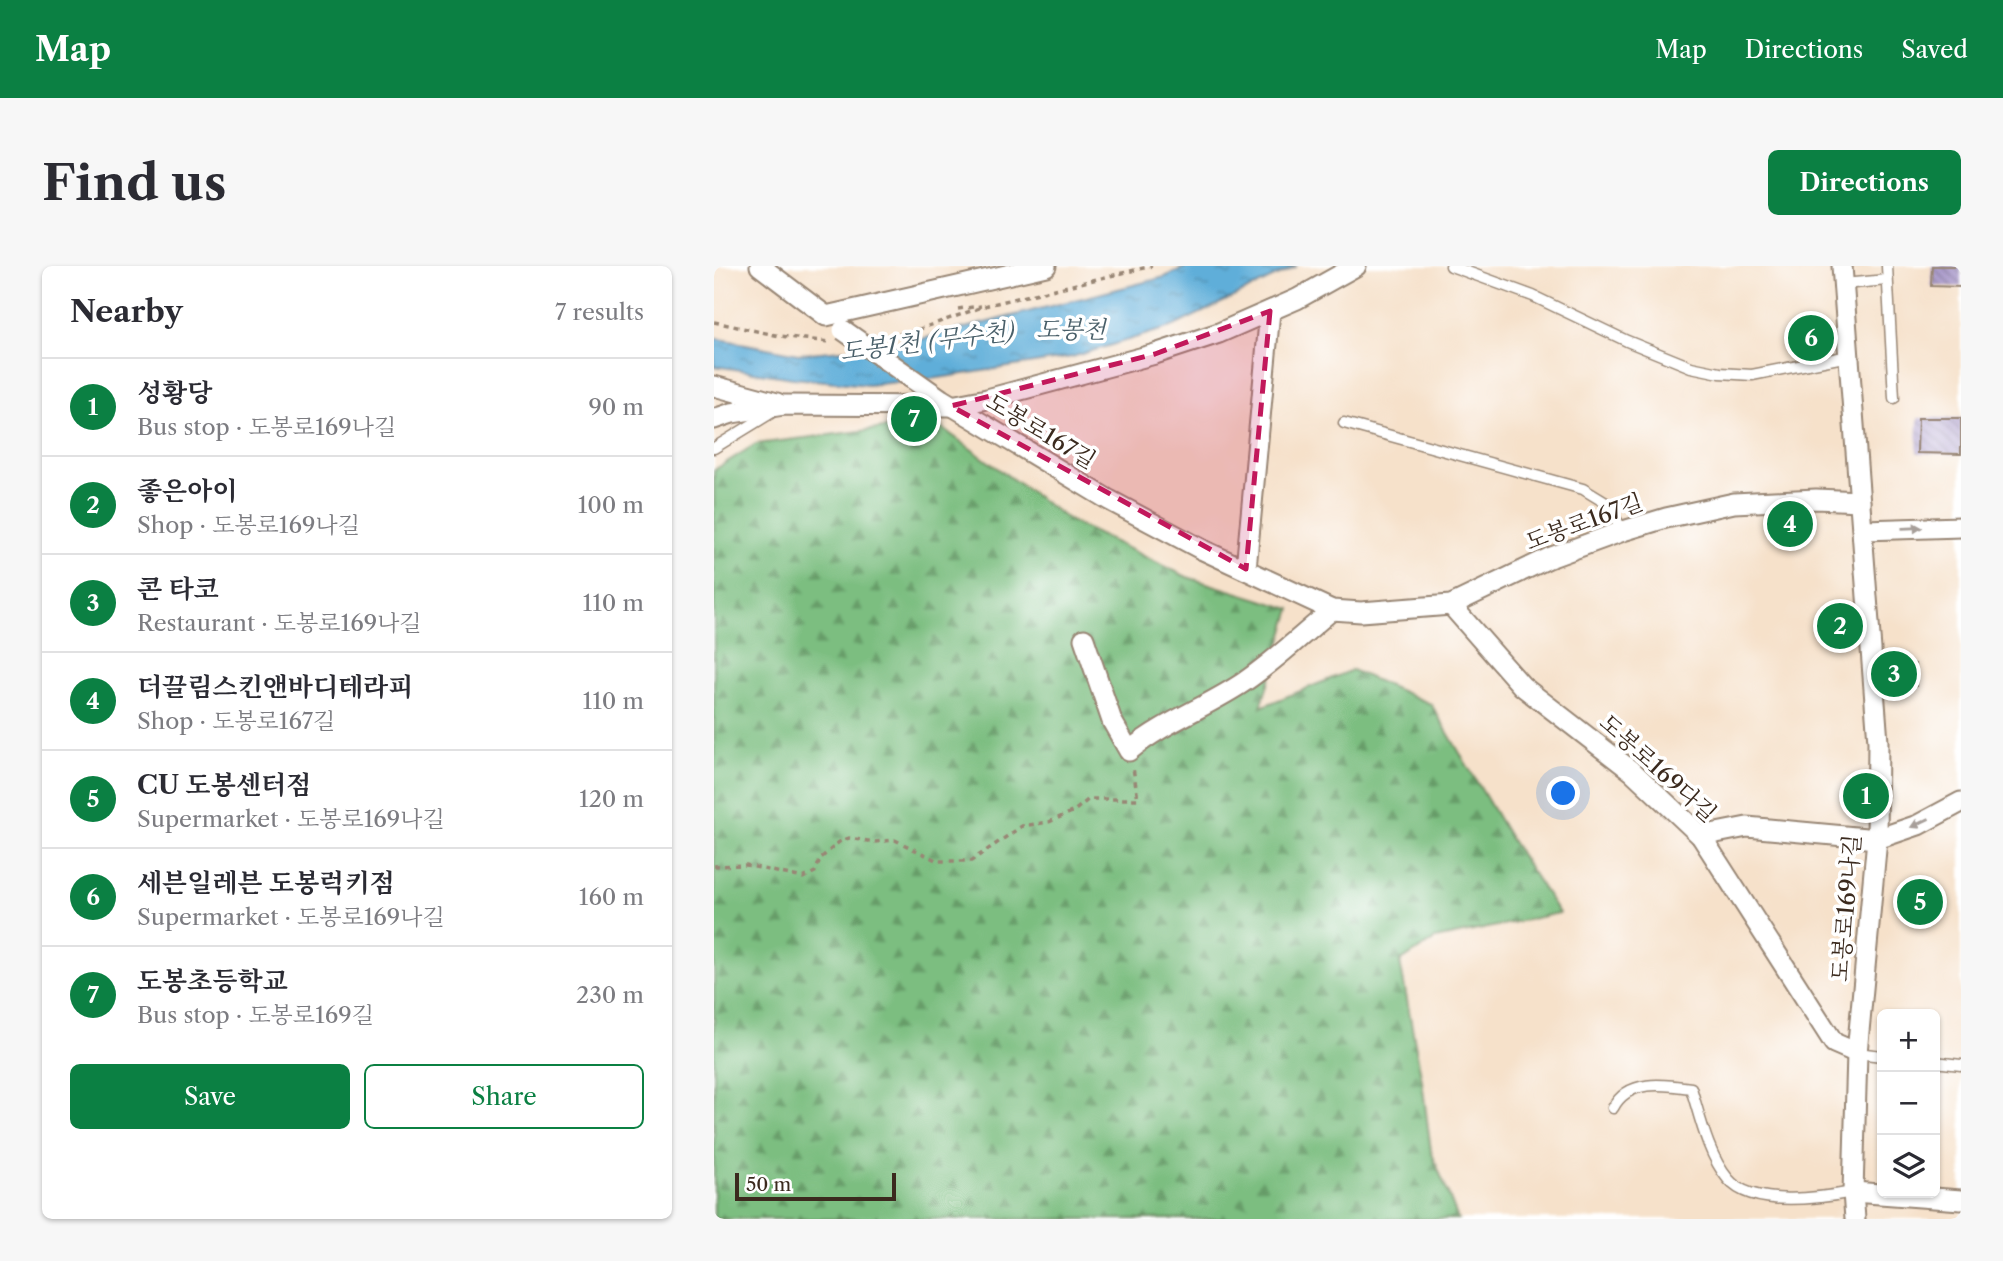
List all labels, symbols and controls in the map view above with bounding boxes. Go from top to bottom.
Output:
text: Map [35,29,111,70]
text: Map [1655,35,1707,64]
text: Directions [1745,35,1863,64]
text: Saved [1901,35,1968,64]
button: Directions [1768,150,1961,215]
text: Find us [42,152,226,213]
text: Nearby [70,293,183,330]
text: 7 results [555,298,644,326]
pin: 6 [1788,312,1834,364]
water label: 도봉천 [1036,315,1108,344]
water label: 도봉1천 (무수천) [838,316,1018,366]
text: 성황당 [137,377,212,409]
street label: 도봉로167길 [981,387,1101,475]
text: 1 [88,393,98,421]
text: 90 m [588,393,644,421]
pin: 7 [891,393,937,445]
text: Bus stop · 도봉로169나길 [137,413,396,441]
text: 좋은아이 [137,475,237,507]
street label: 도봉로167길 [1521,488,1647,556]
text: 2 [86,491,100,519]
text: 100 m [578,491,644,519]
pin: 4 [1767,498,1813,550]
text: Shop · 도봉로169나길 [137,511,360,539]
one-way arrow [1902,523,1924,534]
text: 콘 타코 [137,573,219,605]
text: 3 [87,589,100,617]
text: 110 m [583,589,644,617]
pin: 2 [1817,600,1863,652]
text: Restaurant · 도봉로169나길 [137,609,422,637]
pin: 3 [1871,648,1917,700]
text: 더끌림스킨앤바디테라피 [137,671,413,703]
text: 4 [86,687,100,715]
text: 110 m [583,687,644,715]
text: Shop · 도봉로167길 [137,707,335,735]
street label: 도봉로169다길 [1594,708,1722,828]
text: CU 도봉센터점 [137,769,311,801]
pin: 1 [1843,770,1889,822]
your location [1546,776,1580,810]
text: 5 [87,785,99,813]
text: 120 m [579,785,644,813]
text: Supermarket · 도봉로169나길 [137,805,445,833]
one-way arrow [1910,818,1931,829]
street label: 도봉로169나길 [1826,833,1866,983]
text: 세븐일레븐 도봉럭키점 [137,867,395,899]
pin: 5 [1897,876,1943,928]
text: 6 [86,883,100,911]
text: 160 m [579,883,644,911]
text: Supermarket · 도봉로169나길 [137,903,445,931]
text: 도봉초등학교 [137,965,288,997]
text: 7 [87,981,99,1009]
text: 230 m [576,981,644,1009]
text: Bus stop · 도봉로169길 [137,1001,374,1029]
map controls [1877,1009,1940,1198]
button: + [1877,1009,1940,1072]
button: Save [70,1064,350,1129]
button: Share [364,1064,644,1129]
button: − [1877,1072,1940,1135]
button: layers [1877,1135,1940,1198]
scale bar [735,1170,896,1202]
text: 50 m [746,1173,791,1196]

